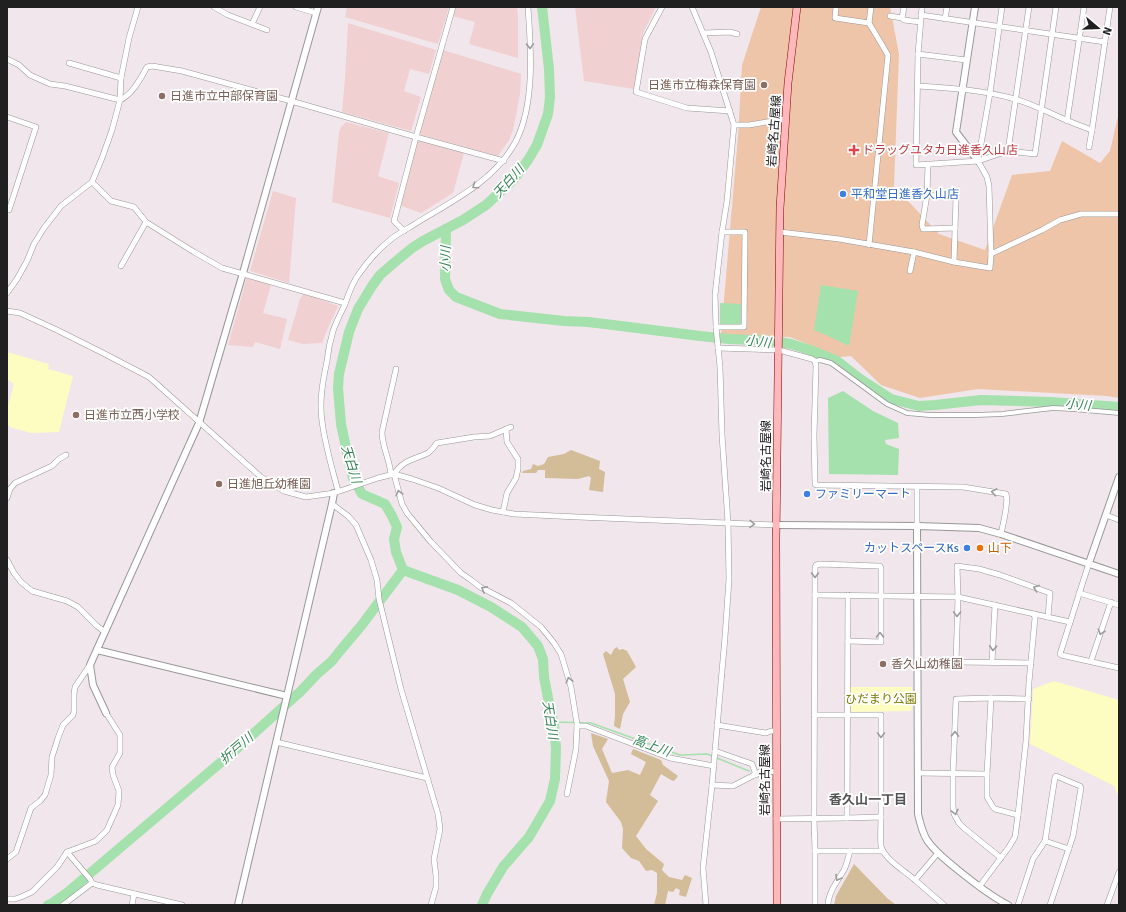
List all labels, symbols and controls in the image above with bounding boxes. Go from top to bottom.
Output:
north arrow [1078,8,1118,48]
text: N [1100,25,1114,37]
one-way arrow [526,43,534,49]
place label: 日進市立梅森保育園 [648,78,756,93]
marker: 日進市立梅森保育園 [759,80,769,90]
place label: 日進市立中部保育園 [170,89,278,104]
marker: 日進市立中部保育園 [157,91,167,101]
street label: 岩崎名古屋線 [765,95,784,167]
place label: ドラッグユタカ日進香久山店 [862,143,1018,158]
marker: ドラッグユタカ日進香久山店 [849,145,859,155]
water label: 天白川 [490,160,529,202]
one-way arrow [472,181,479,188]
place label: 平和堂日進香久山店 [851,187,959,202]
marker: 平和堂日進香久山店 [838,189,848,199]
water label: 小川 [438,244,454,272]
water label: 小川 [744,333,774,352]
water label: 小川 [1064,396,1094,414]
place label: 日進市立西小学校 [84,408,180,423]
marker: 日進市立西小学校 [71,410,81,420]
street label: 岩崎名古屋線 [759,420,774,492]
water label: 天白川 [338,443,365,487]
place label: 日進旭丘幼稚園 [227,477,311,492]
marker: 日進旭丘幼稚園 [214,479,224,489]
place label: ファミリーマート [815,487,911,502]
one-way arrow [990,488,997,496]
marker: ファミリーマート [802,489,812,499]
one-way arrow [396,490,404,496]
one-way arrow [749,520,755,528]
place label: カットスペースKs [864,541,959,556]
place label: 山下 [988,541,1012,556]
marker: カットスペースKs [962,543,972,553]
marker: 山下 [975,543,985,553]
one-way arrow [811,572,819,578]
one-way arrow [1033,584,1040,592]
one-way arrow [481,586,488,593]
one-way arrow [953,611,961,617]
one-way arrow [1098,628,1106,635]
one-way arrow [876,632,885,638]
one-way arrow [989,645,997,651]
place label: 香久山幼稚園 [891,657,963,672]
marker: 香久山幼稚園 [878,659,888,669]
one-way arrow [565,677,574,684]
park label: ひだまり公園 [845,692,917,707]
water label: 天白川 [539,700,561,743]
water label: 折戸川 [217,729,258,768]
one-way arrow [950,731,959,737]
water label: 高上川 [631,732,675,761]
one-way arrow [877,732,885,738]
street label: 岩崎名古屋線 [758,744,773,816]
district label: 香久山一丁目 [829,792,907,808]
one-way arrow [950,808,959,815]
one-way arrow [836,874,843,881]

